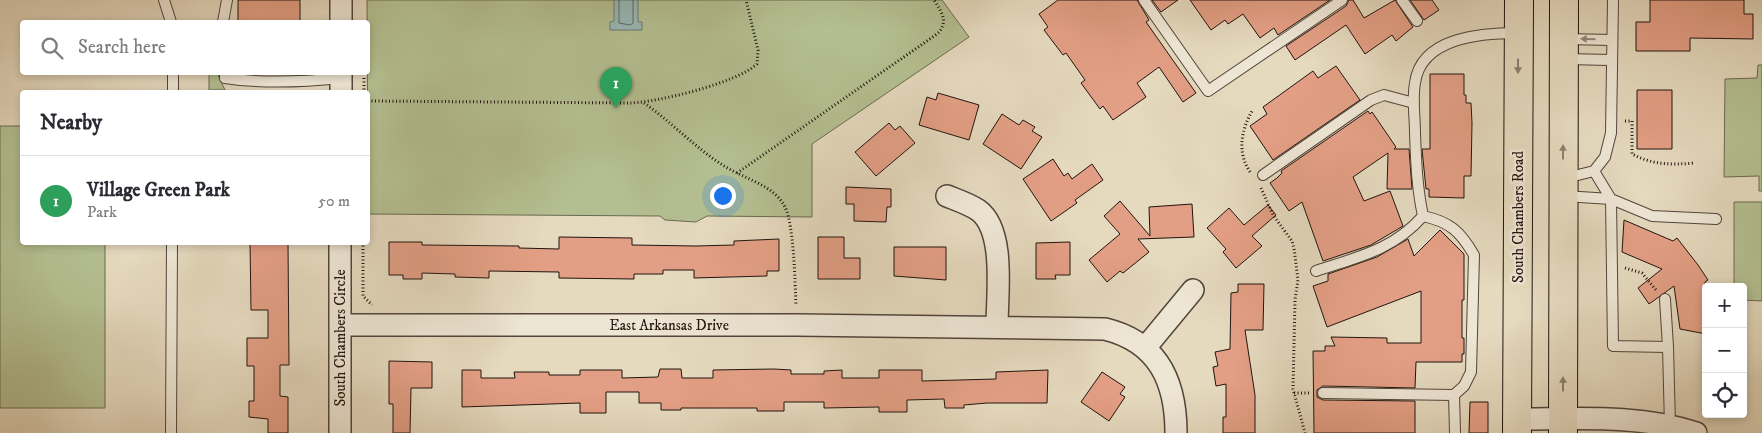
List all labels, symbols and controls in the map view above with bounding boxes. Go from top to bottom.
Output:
search box [20,20,370,75]
icon: search [38,34,66,62]
one-way arrow [1579,35,1595,43]
text: Search here [78,36,166,59]
one-way arrow [1514,58,1522,74]
pin: 1 [600,67,632,108]
text: Nearby [40,110,102,136]
one-way arrow [1559,144,1567,160]
street label: South Chambers Road [1509,151,1528,283]
text: Village Green Park [87,179,230,202]
your location [710,183,736,209]
text: 1 [53,191,59,211]
text: 50 m [318,191,350,211]
text: Park [87,202,117,222]
street label: South Chambers Circle [331,269,350,407]
map controls [1702,283,1747,418]
button: + [1702,283,1747,328]
street label: East Arkansas Drive [609,316,729,335]
button: − [1702,328,1747,373]
button: locate [1702,373,1747,418]
one-way arrow [1559,376,1567,392]

